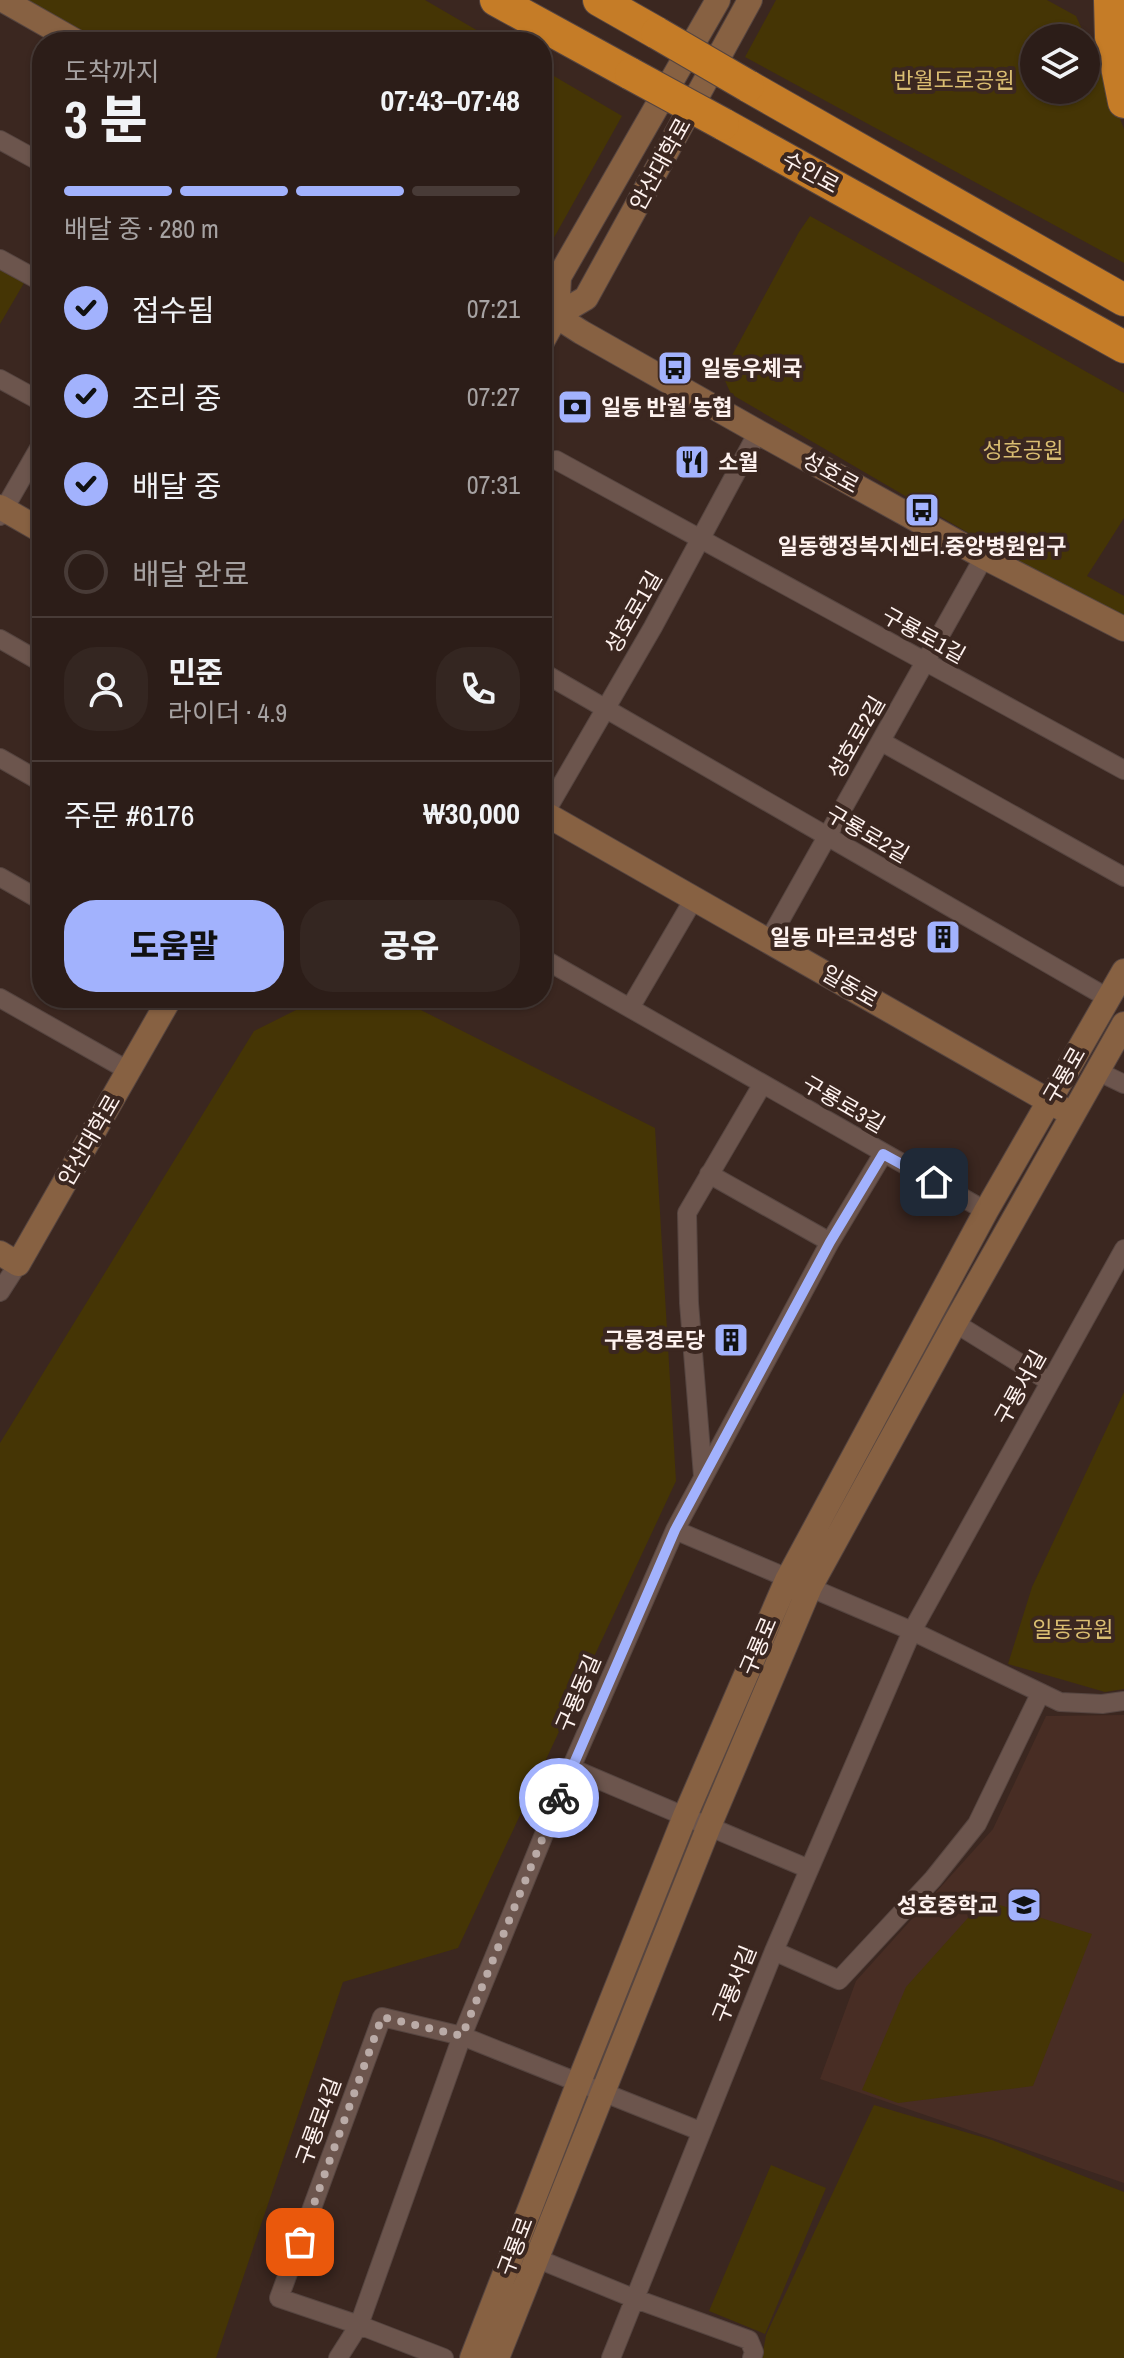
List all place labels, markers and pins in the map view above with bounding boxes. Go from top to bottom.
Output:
bus stop icon: 일동우체국 [656,349,694,387]
place label: 일동우체국 [701,353,802,383]
bank icon: 일동 반월 농협 [556,388,594,426]
place label: 일동 반월 농협 [601,392,732,422]
restaurant icon: 소월 [673,443,711,481]
place label: 소월 [718,447,758,477]
bus stop icon: 일동행정복지센터.중앙병원입구 [903,491,941,529]
place label: 일동행정복지센터.중앙병원입구 [778,531,1066,561]
building icon: 일동 마르코성당 [924,918,962,956]
place label: 일동 마르코성당 [770,922,917,952]
pin [900,1148,968,1216]
building icon: 구롱경로당 [712,1321,750,1359]
place label: 구롱경로당 [604,1325,705,1355]
school or university icon: 성호중학교 [1005,1886,1043,1924]
place label: 성호중학교 [897,1890,998,1920]
pin [266,2208,334,2276]

